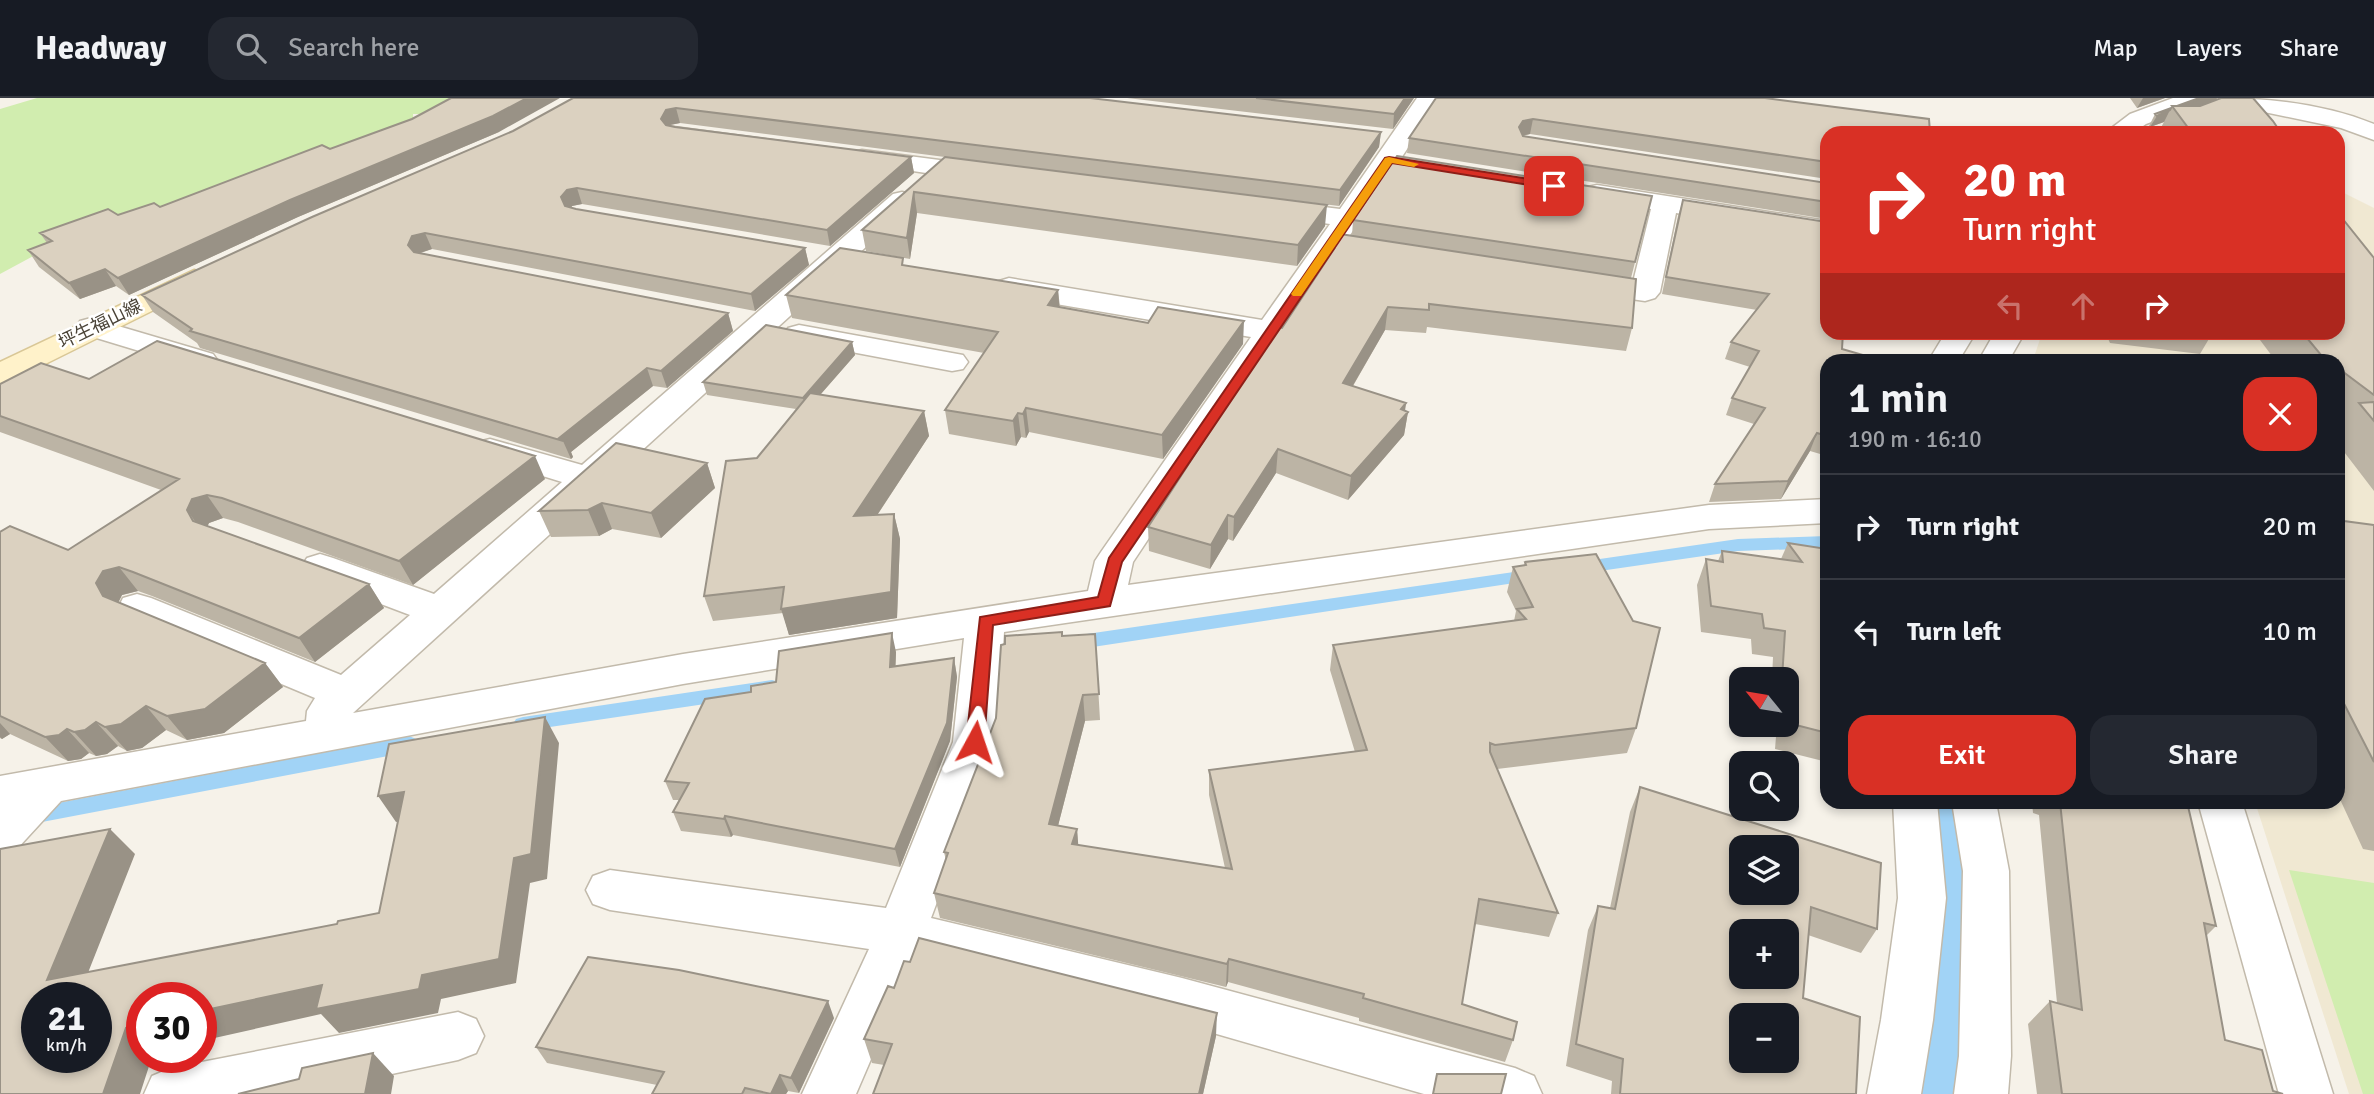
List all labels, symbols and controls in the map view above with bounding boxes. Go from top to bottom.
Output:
search box [208,17,698,80]
text: Headway [35,28,166,69]
icon: search [232,29,270,67]
text: Search here [288,32,419,64]
text: Map [2093,33,2138,63]
text: Layers [2176,33,2242,63]
text: Share [2280,33,2339,63]
text: 20 m [1963,150,2066,210]
icon: right [1848,154,1939,245]
pin [1524,156,1584,216]
icon: arrive [1535,167,1573,205]
text: Turn right [1963,210,2096,249]
icon: left [1991,287,2029,325]
icon: ahead [2064,287,2102,325]
icon: right [2137,287,2175,325]
street label: 坪生福山線 [55,294,145,354]
text: 1 min [1848,373,1949,424]
button: close [2243,377,2317,451]
text: 190 m · 16:10 [1848,425,1982,454]
icon: right [1848,508,1886,546]
text: Turn right [1907,511,2019,543]
text: 20 m [2262,511,2317,543]
icon: left [1848,613,1886,651]
text: Turn left [1907,616,2001,648]
text: 10 m [2262,616,2317,648]
north arrow [1729,667,1799,737]
map controls [1729,667,1799,1073]
position arrow [938,705,1012,779]
button: Exit [1848,715,2076,795]
button: Share [2090,715,2317,795]
button: search [1729,751,1799,821]
button: layers [1729,835,1799,905]
button: + [1729,919,1799,989]
speed limit sign: 30 [126,982,217,1073]
text: 21 [48,997,85,1040]
button: − [1729,1003,1799,1073]
text: km/h [46,1034,87,1056]

